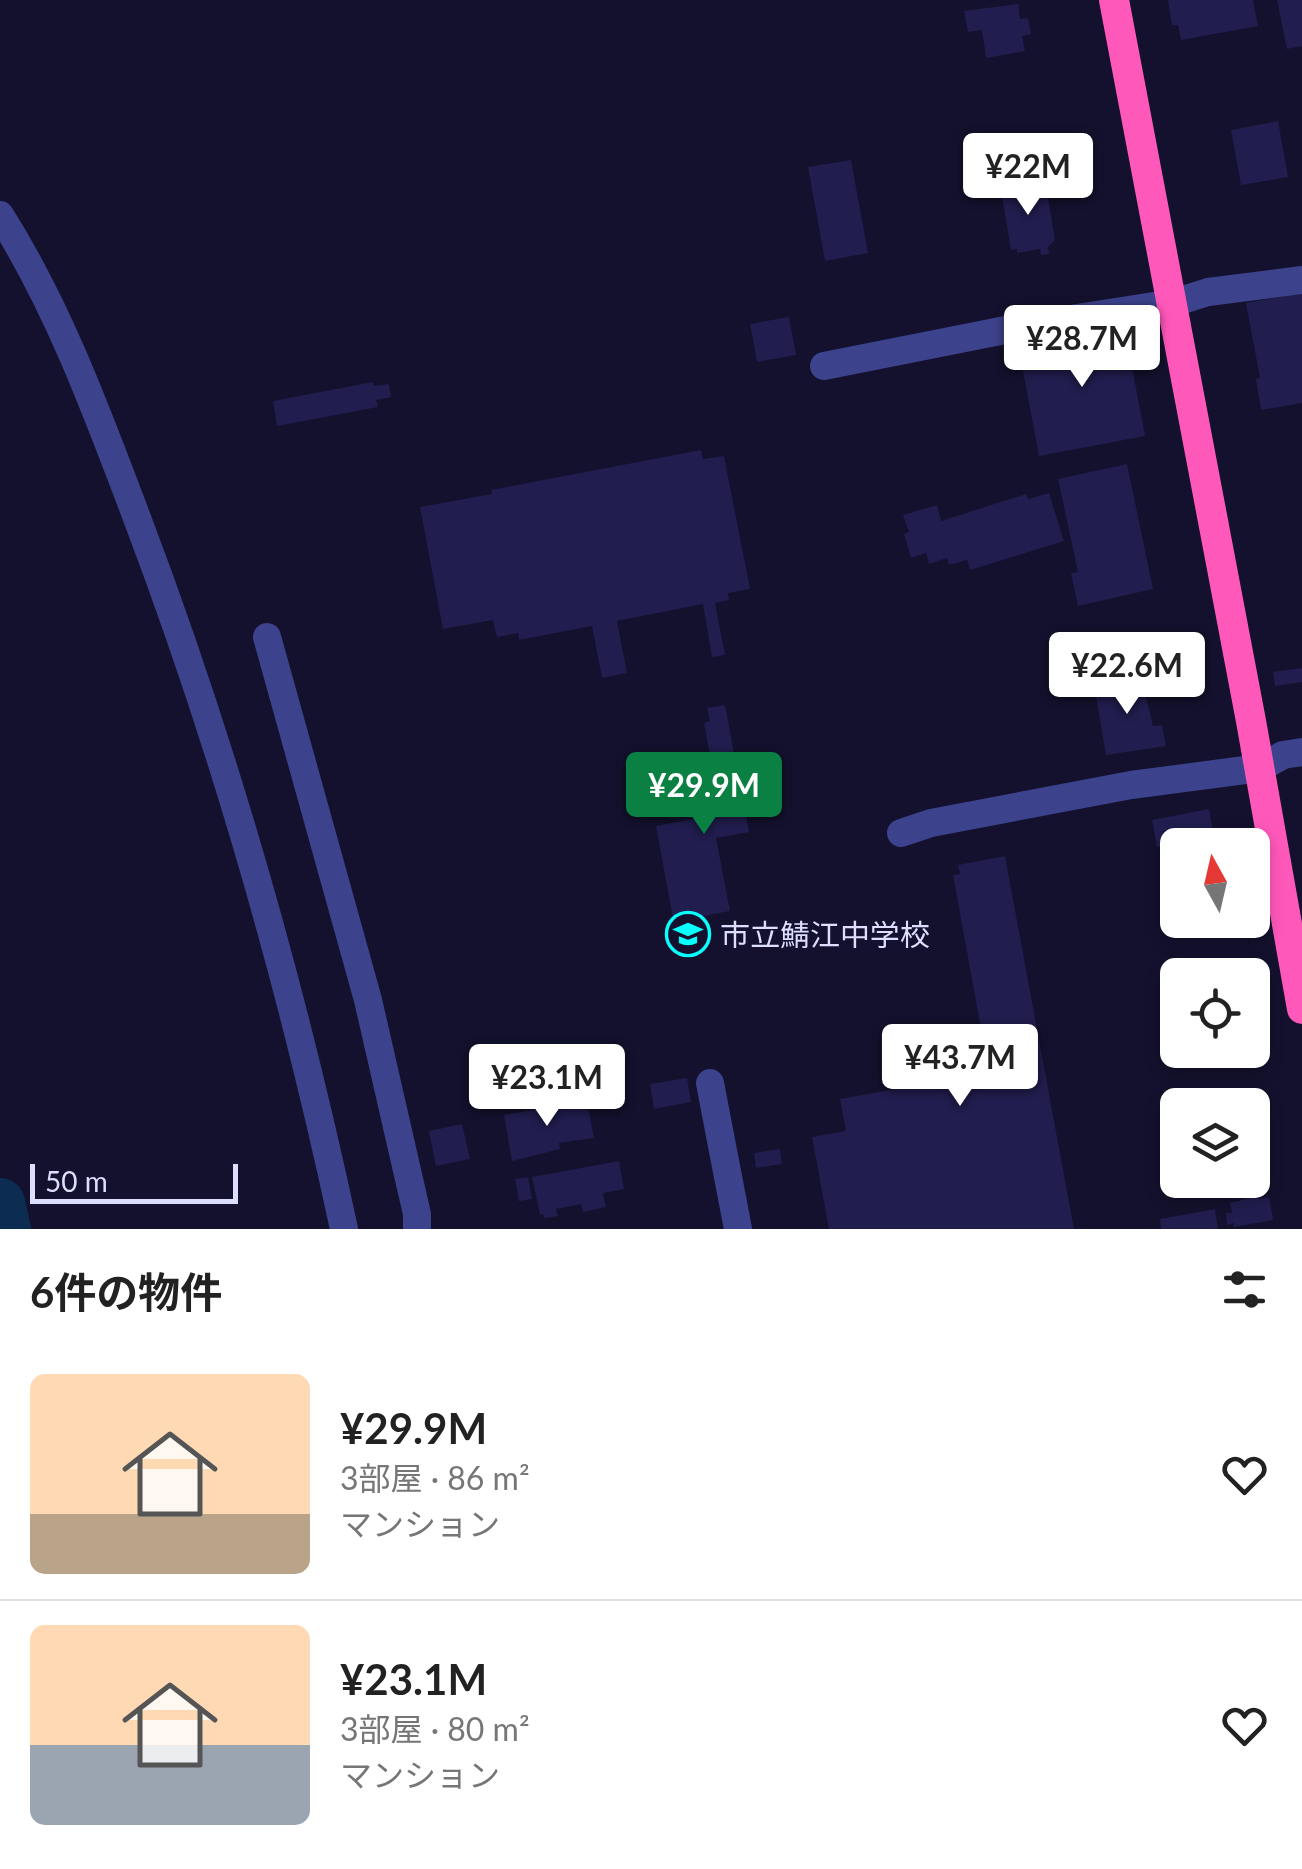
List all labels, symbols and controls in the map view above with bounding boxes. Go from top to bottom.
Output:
pin: ¥22M [969,133,1087,218]
text: ¥22M [985,146,1071,185]
pin: ¥28.7M [1001,305,1163,390]
text: ¥28.7M [1026,318,1138,357]
pin: ¥22.6M [1046,632,1208,717]
text: ¥22.6M [1071,645,1183,684]
pin: ¥29.9M [623,752,785,837]
text: ¥29.9M [648,765,760,804]
north arrow [1160,828,1270,938]
map controls [1160,828,1270,1198]
school or university icon: 市立鯖江中学校 [665,911,711,957]
place label: 市立鯖江中学校 [720,916,930,952]
button: locate [1160,958,1270,1068]
pin: ¥43.7M [879,1024,1041,1109]
text: ¥43.7M [904,1037,1016,1076]
pin: ¥23.1M [466,1044,628,1129]
text: ¥23.1M [491,1057,603,1096]
button: layers [1160,1088,1270,1198]
scale bar [30,1159,238,1204]
text: 50 m [45,1164,108,1198]
icon: filters [1217,1262,1272,1317]
text: 6件の物件 [30,1267,222,1317]
text: ¥29.9M [340,1403,487,1453]
icon: home [110,1414,230,1534]
icon: heart [1217,1447,1272,1502]
text: 3部屋 · 86 m² [340,1458,530,1497]
text: マンション [340,1504,500,1543]
text: ¥23.1M [340,1654,487,1704]
icon: home [110,1665,230,1785]
icon: heart [1217,1698,1272,1753]
text: 3部屋 · 80 m² [340,1709,530,1748]
text: マンション [340,1755,500,1794]

